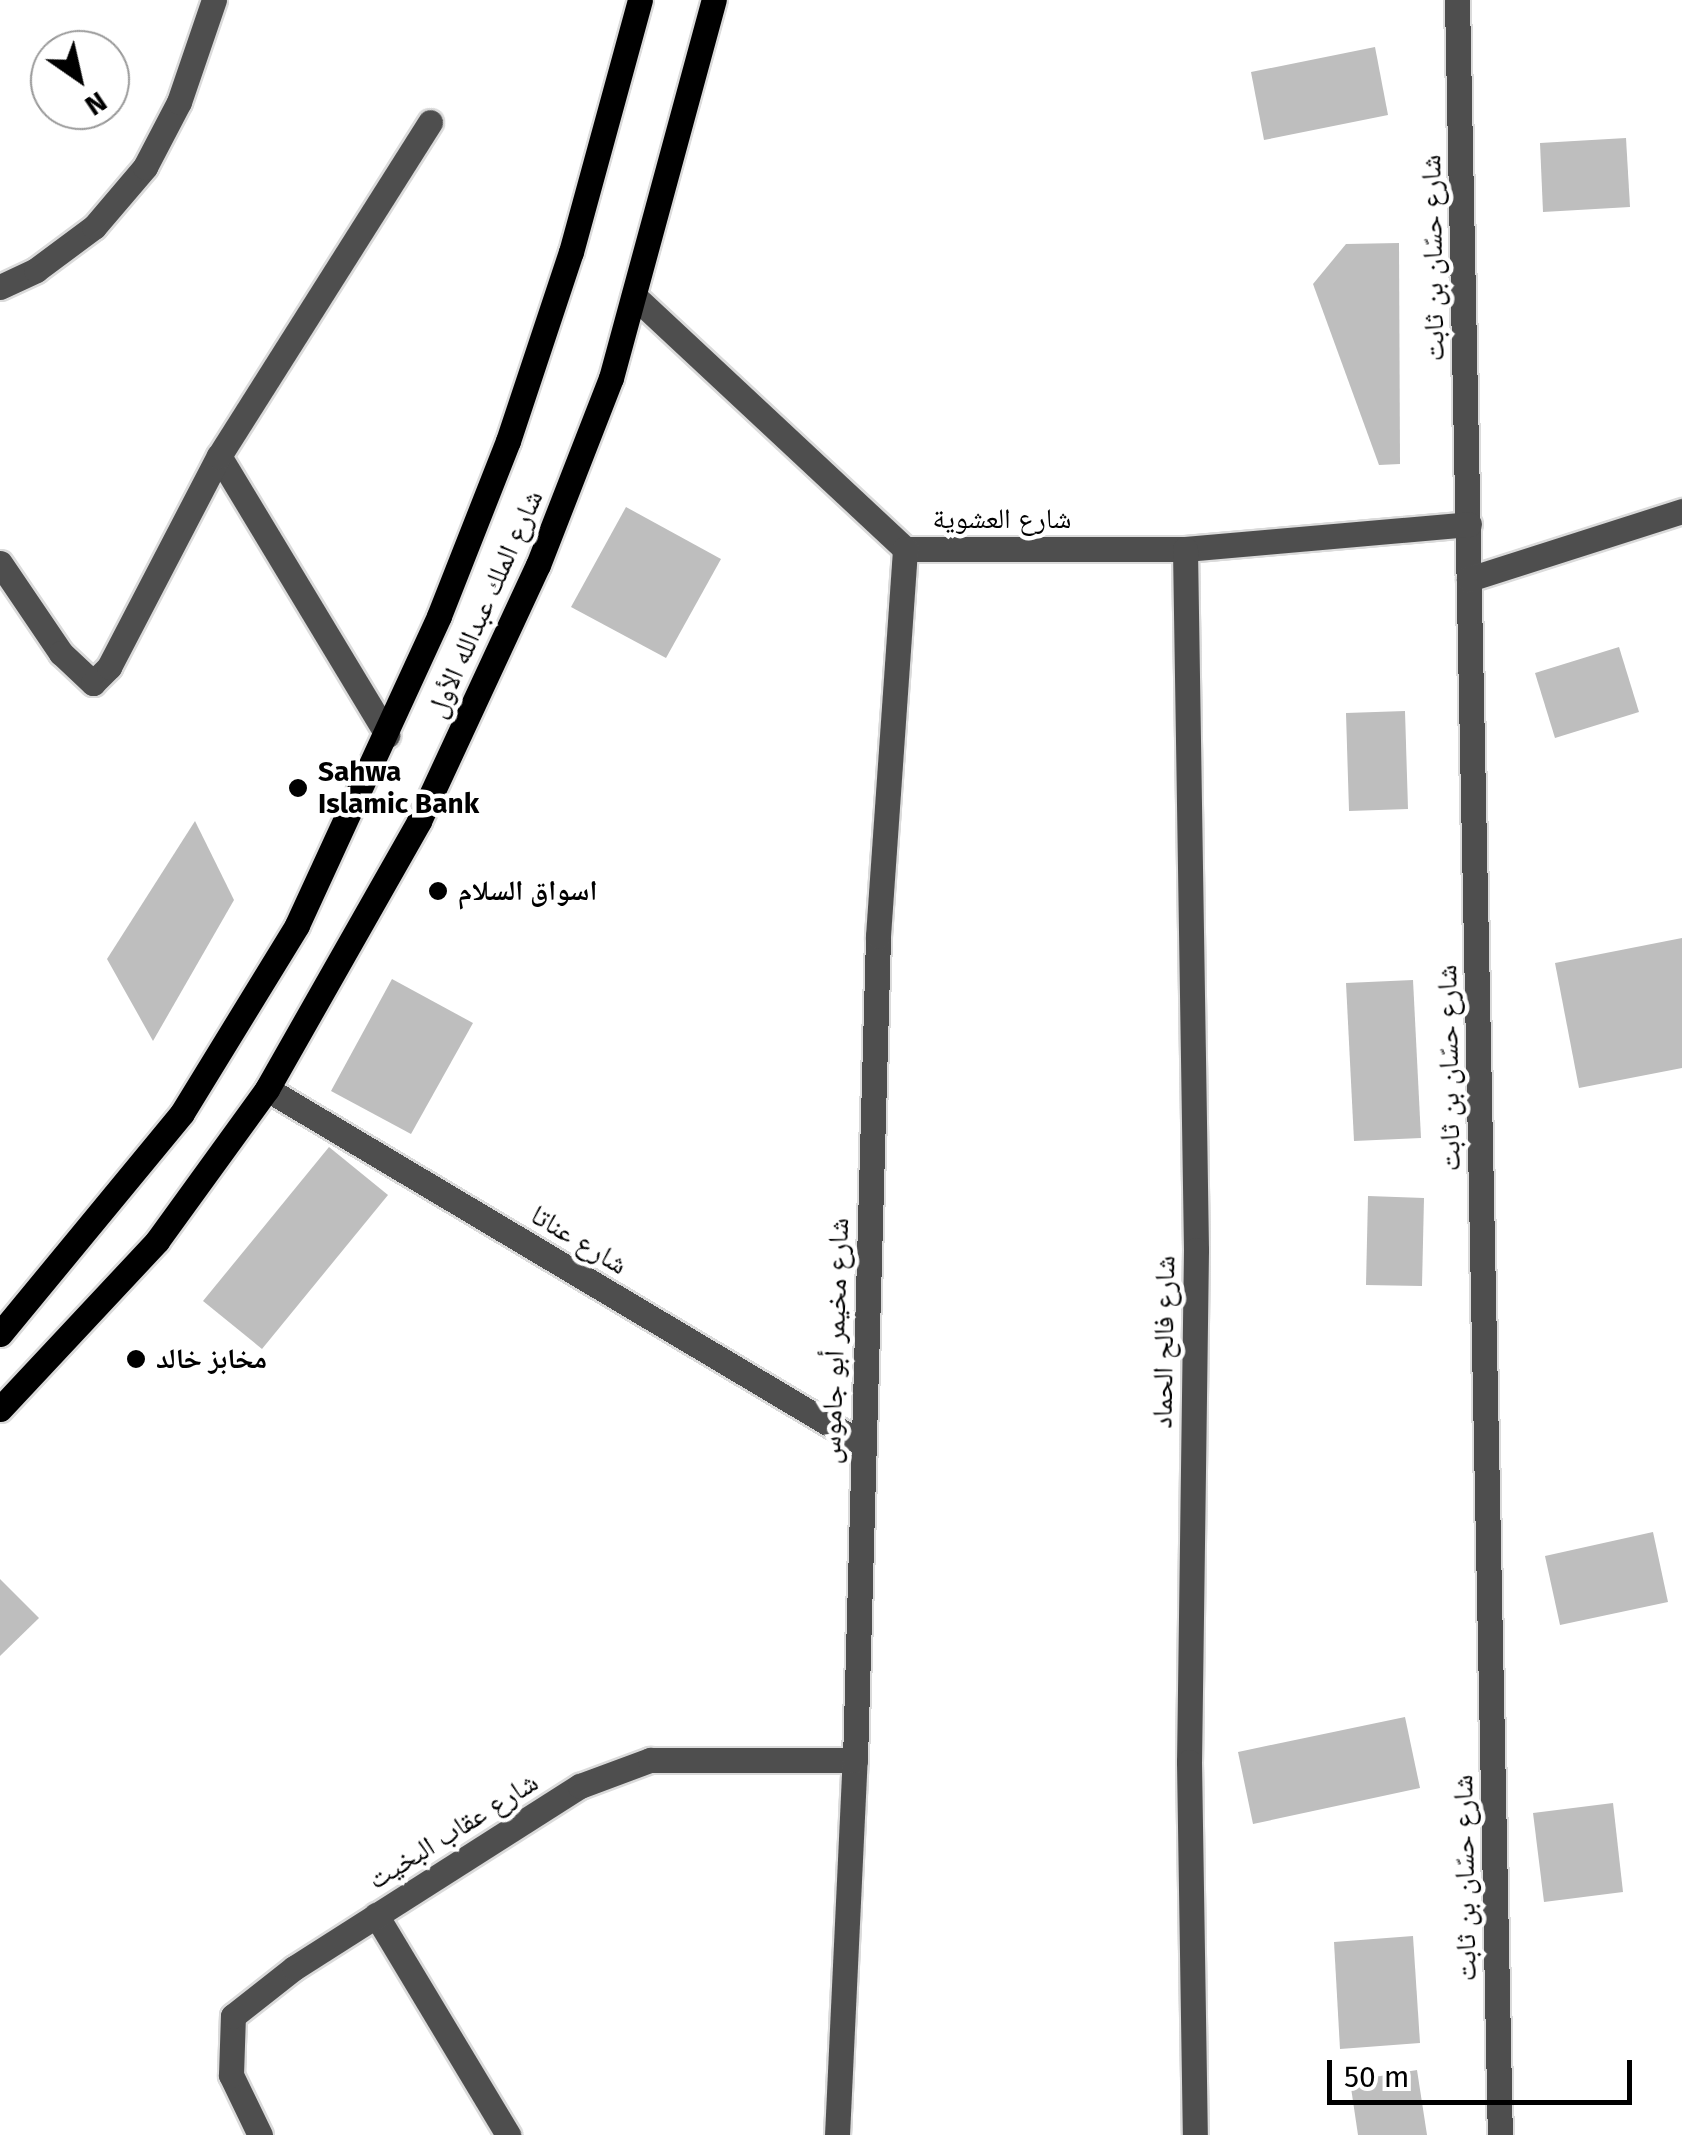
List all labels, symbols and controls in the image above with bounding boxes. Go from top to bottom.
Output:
north arrow [30,30,130,130]
text: N [79,85,113,122]
street label: شارع حسّان بن ثابت [1414,154,1452,362]
street label: شارع الملك عبدالله الأول [420,485,550,723]
street label: شارع العشوية [933,502,1071,536]
place label: Sahwa Islamic Bank [318,755,479,821]
marker: Sahwa Islamic Bank [287,777,309,799]
place label: اسواق السلام [458,874,597,908]
marker: اسواق السلام [427,880,449,902]
street label: شارع حسّان بن ثابت [1430,964,1468,1172]
street label: شارع عناتا [525,1198,633,1282]
street label: شارع مخيمر أبو جاموس [814,1217,856,1465]
street label: شارع فالح الحماد [1146,1255,1182,1429]
place label: مخابز خالد [156,1342,267,1376]
marker: مخابز خالد [125,1348,147,1370]
street label: شارع عقاب البخيت [362,1765,544,1897]
street label: شارع حسّان بن ثابت [1446,1774,1484,1982]
scale bar [1332,2040,1637,2102]
text: 50 m [1344,2059,1409,2095]

